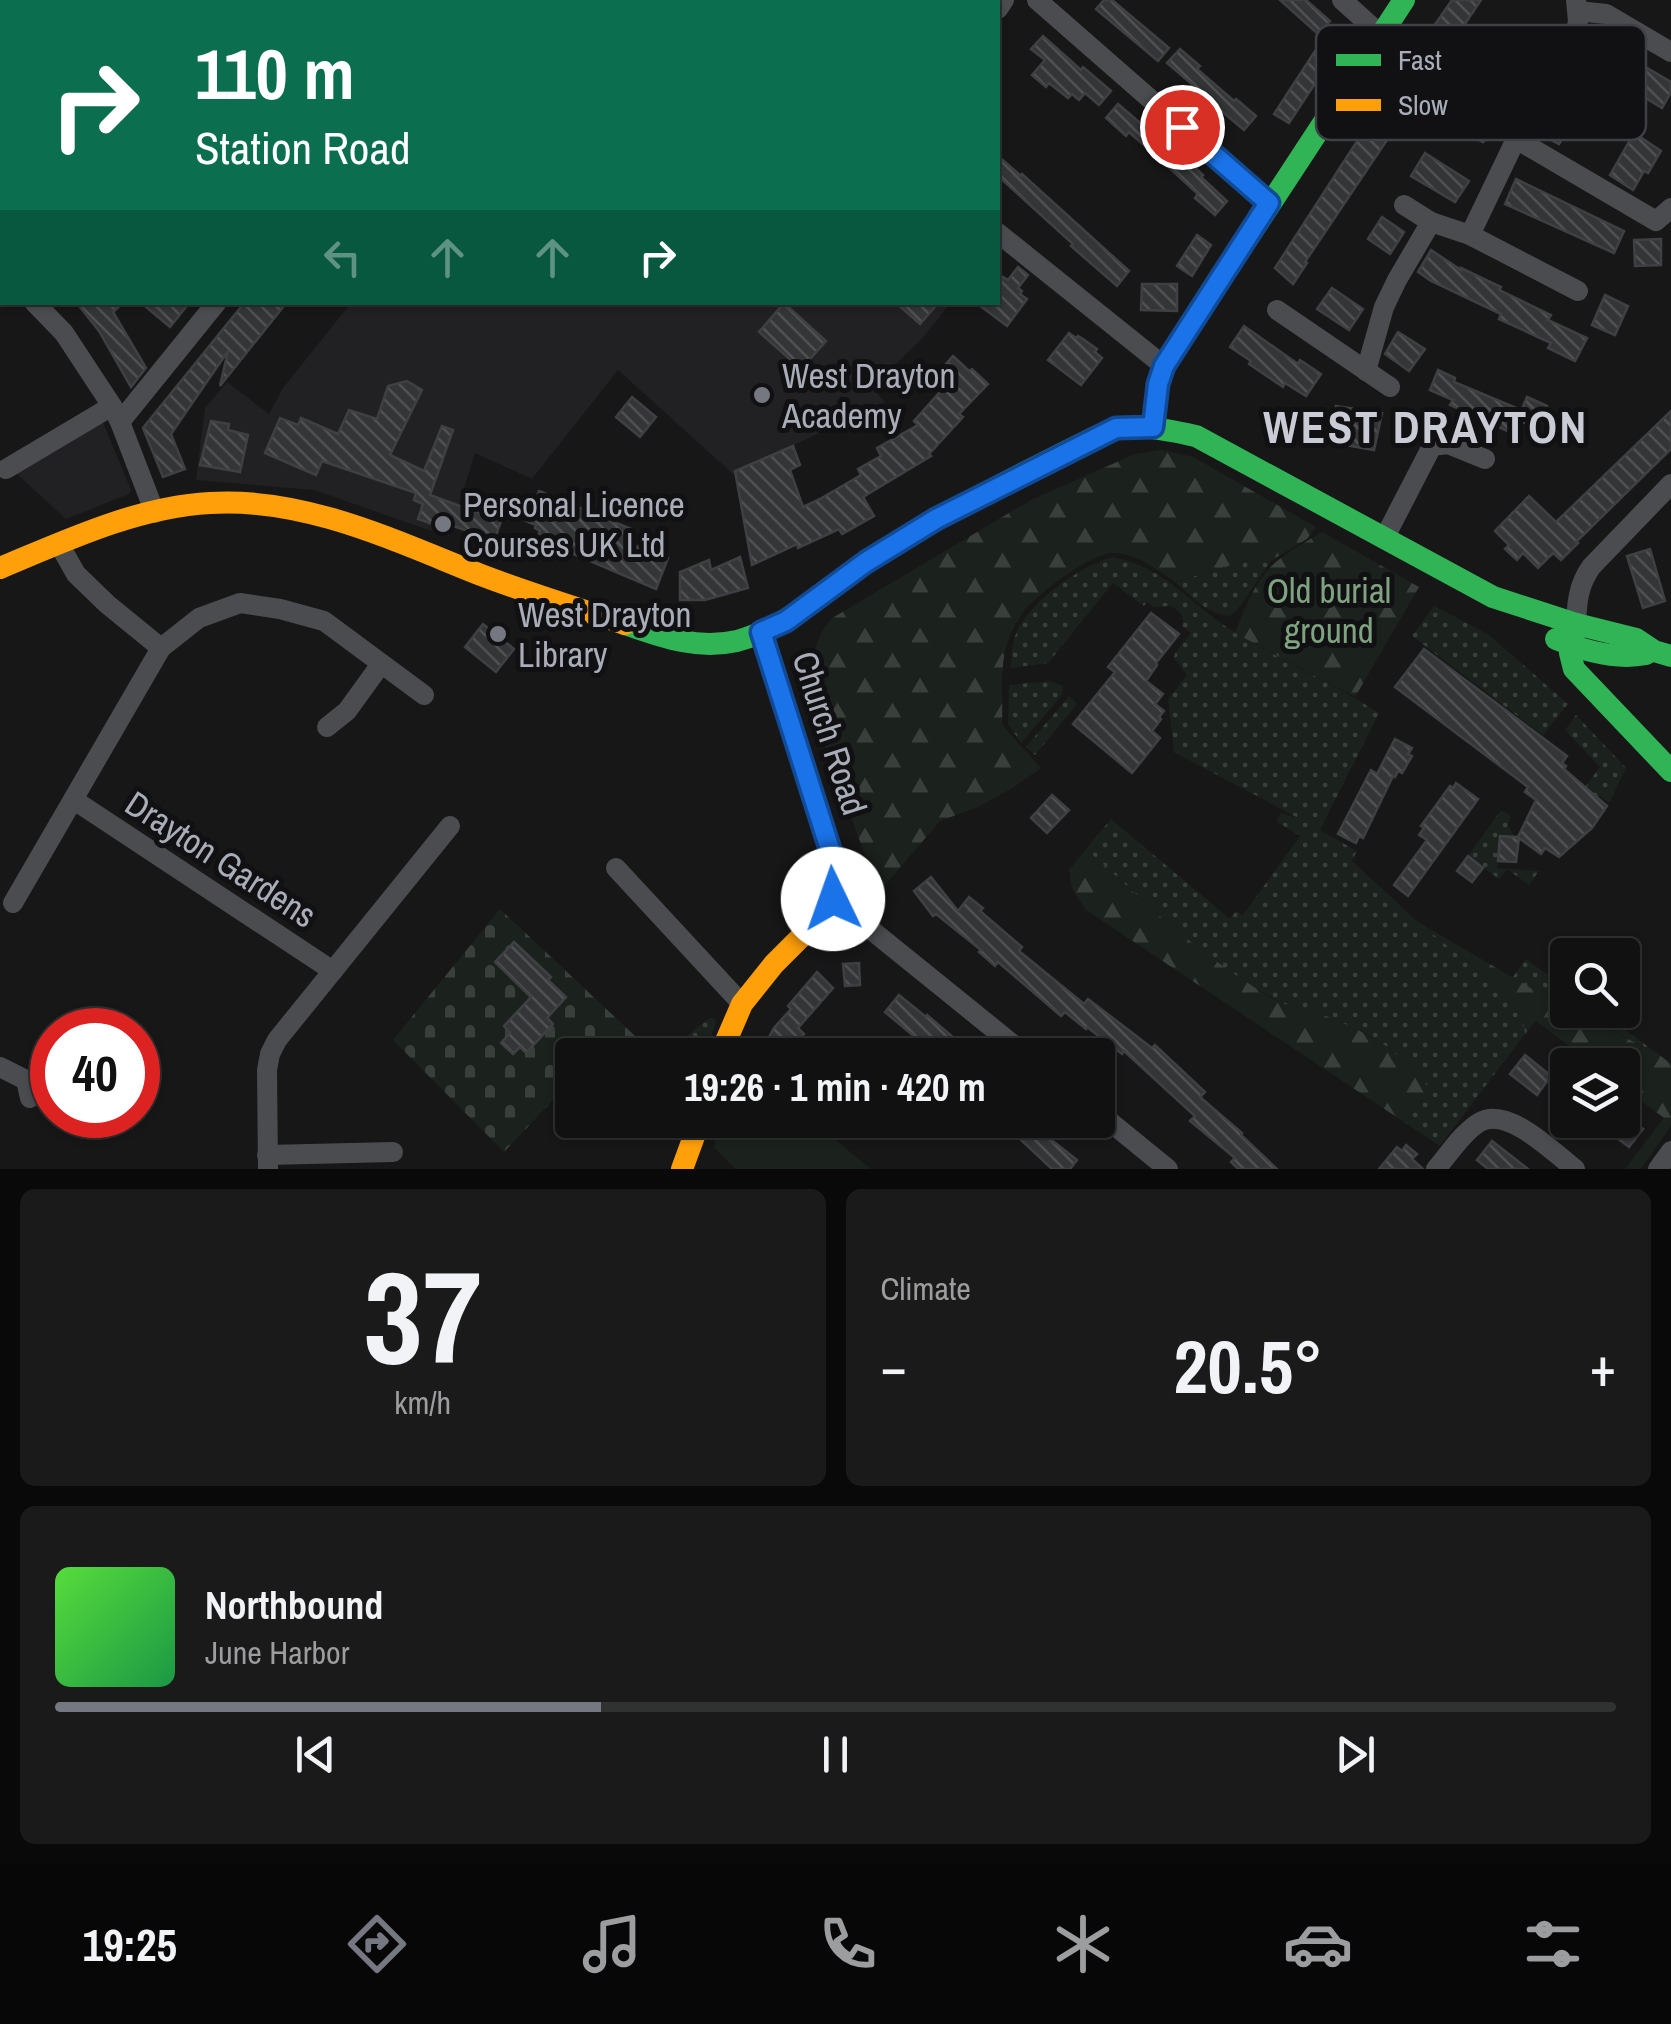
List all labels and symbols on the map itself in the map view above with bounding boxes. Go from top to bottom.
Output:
legend [1316,25,1646,140]
text: Fast [1398,41,1442,79]
pin [1140,85,1225,170]
text: Slow [1398,86,1448,124]
place label: West Drayton Academy [781,352,955,439]
marker: West Drayton Academy [751,384,773,406]
district label: WEST DRAYTON [1263,396,1589,457]
place label: Personal Licence Courses UK Ltd [463,481,685,568]
marker: Personal Licence Courses UK Ltd [432,513,454,535]
park label: Old burial ground [1267,567,1391,654]
place label: West Drayton Library [518,591,691,678]
marker: West Drayton Library [487,623,509,645]
street label: Church Road [782,645,878,821]
street label: Drayton Gardens [117,780,325,938]
position arrow [781,847,885,951]
speed limit sign: 40 [30,1008,160,1138]

